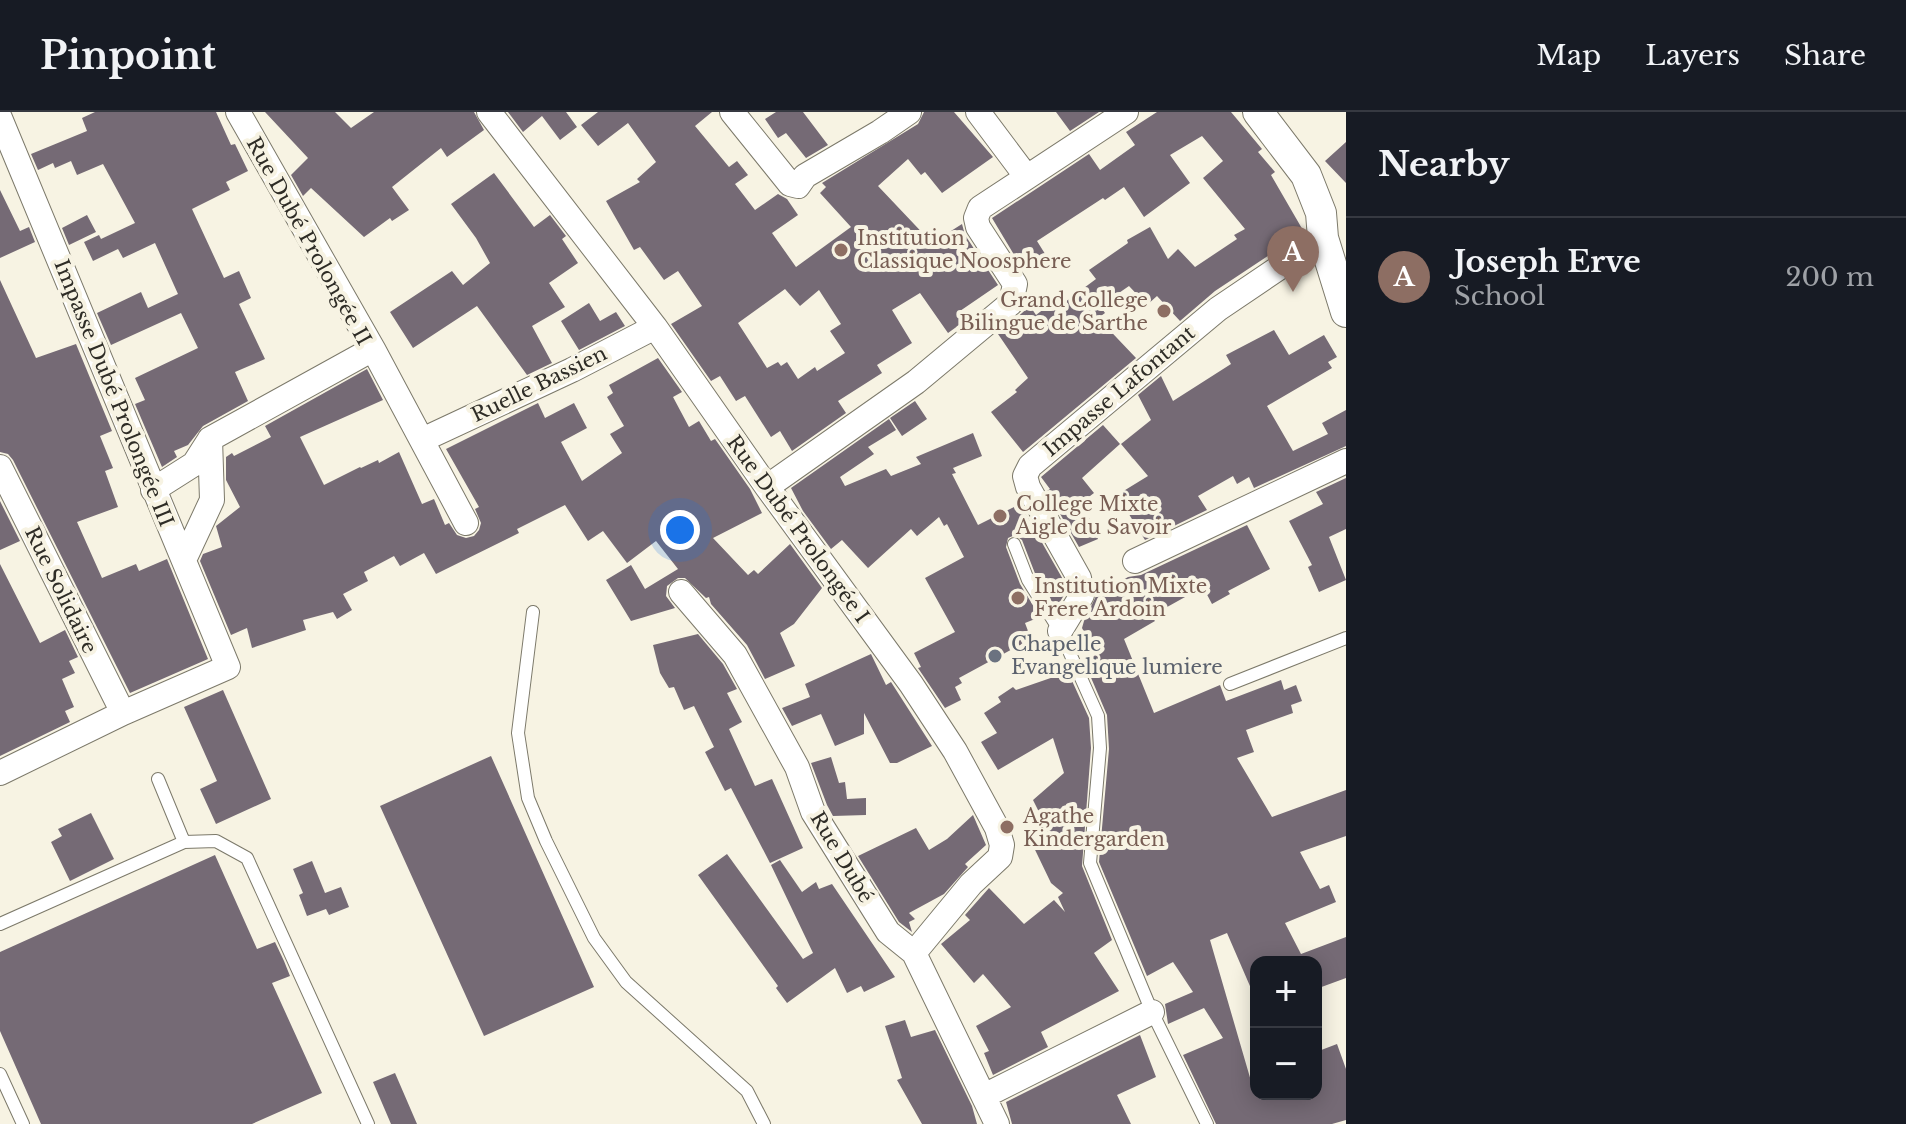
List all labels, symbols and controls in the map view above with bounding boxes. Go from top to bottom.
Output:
text: Pinpoint [40,32,216,79]
text: Map [1536,38,1601,73]
text: Layers [1645,38,1740,73]
text: Share [1784,38,1866,73]
street label: Rue Dubé Prolongée II [242,133,376,349]
text: Nearby [1378,143,1510,185]
place label: Institution Classique Noosphere [857,226,1072,273]
pin: A [1267,226,1319,292]
marker: Institution Classique Noosphere [832,241,850,259]
text: Joseph Erve [1454,243,1641,280]
street label: Impasse Dubé Prolongée III [49,256,179,530]
text: A [1393,261,1415,293]
text: 200 m [1785,261,1874,293]
text: School [1454,280,1545,312]
place label: Grand College Bilingue de Sarthe [959,288,1148,335]
marker: Grand College Bilingue de Sarthe [1155,302,1173,320]
street label: Impasse Lafontant [1038,320,1200,461]
street label: Ruelle Bassien [467,341,611,427]
street label: Rue Dubé Prolongée I [722,431,874,627]
place label: College Mixte Aigle du Savoir [1015,492,1172,539]
marker: College Mixte Aigle du Savoir [991,507,1009,525]
your location [660,510,700,550]
street label: Rue Solidaire [20,523,102,657]
place label: Institution Mixte Frere Ardoin [1034,574,1207,621]
marker: Institution Mixte Frere Ardoin [1009,589,1027,607]
place label: Chapelle Evangelique lumiere [1011,632,1223,679]
marker: Chapelle Evangelique lumiere [986,647,1004,665]
place label: Agathe Kindergarden [1022,804,1165,851]
street label: Rue Dubé [805,807,879,907]
marker: Agathe Kindergarden [998,818,1016,836]
map controls [1250,956,1322,1100]
button: + [1250,956,1322,1028]
button: − [1250,1028,1322,1100]

